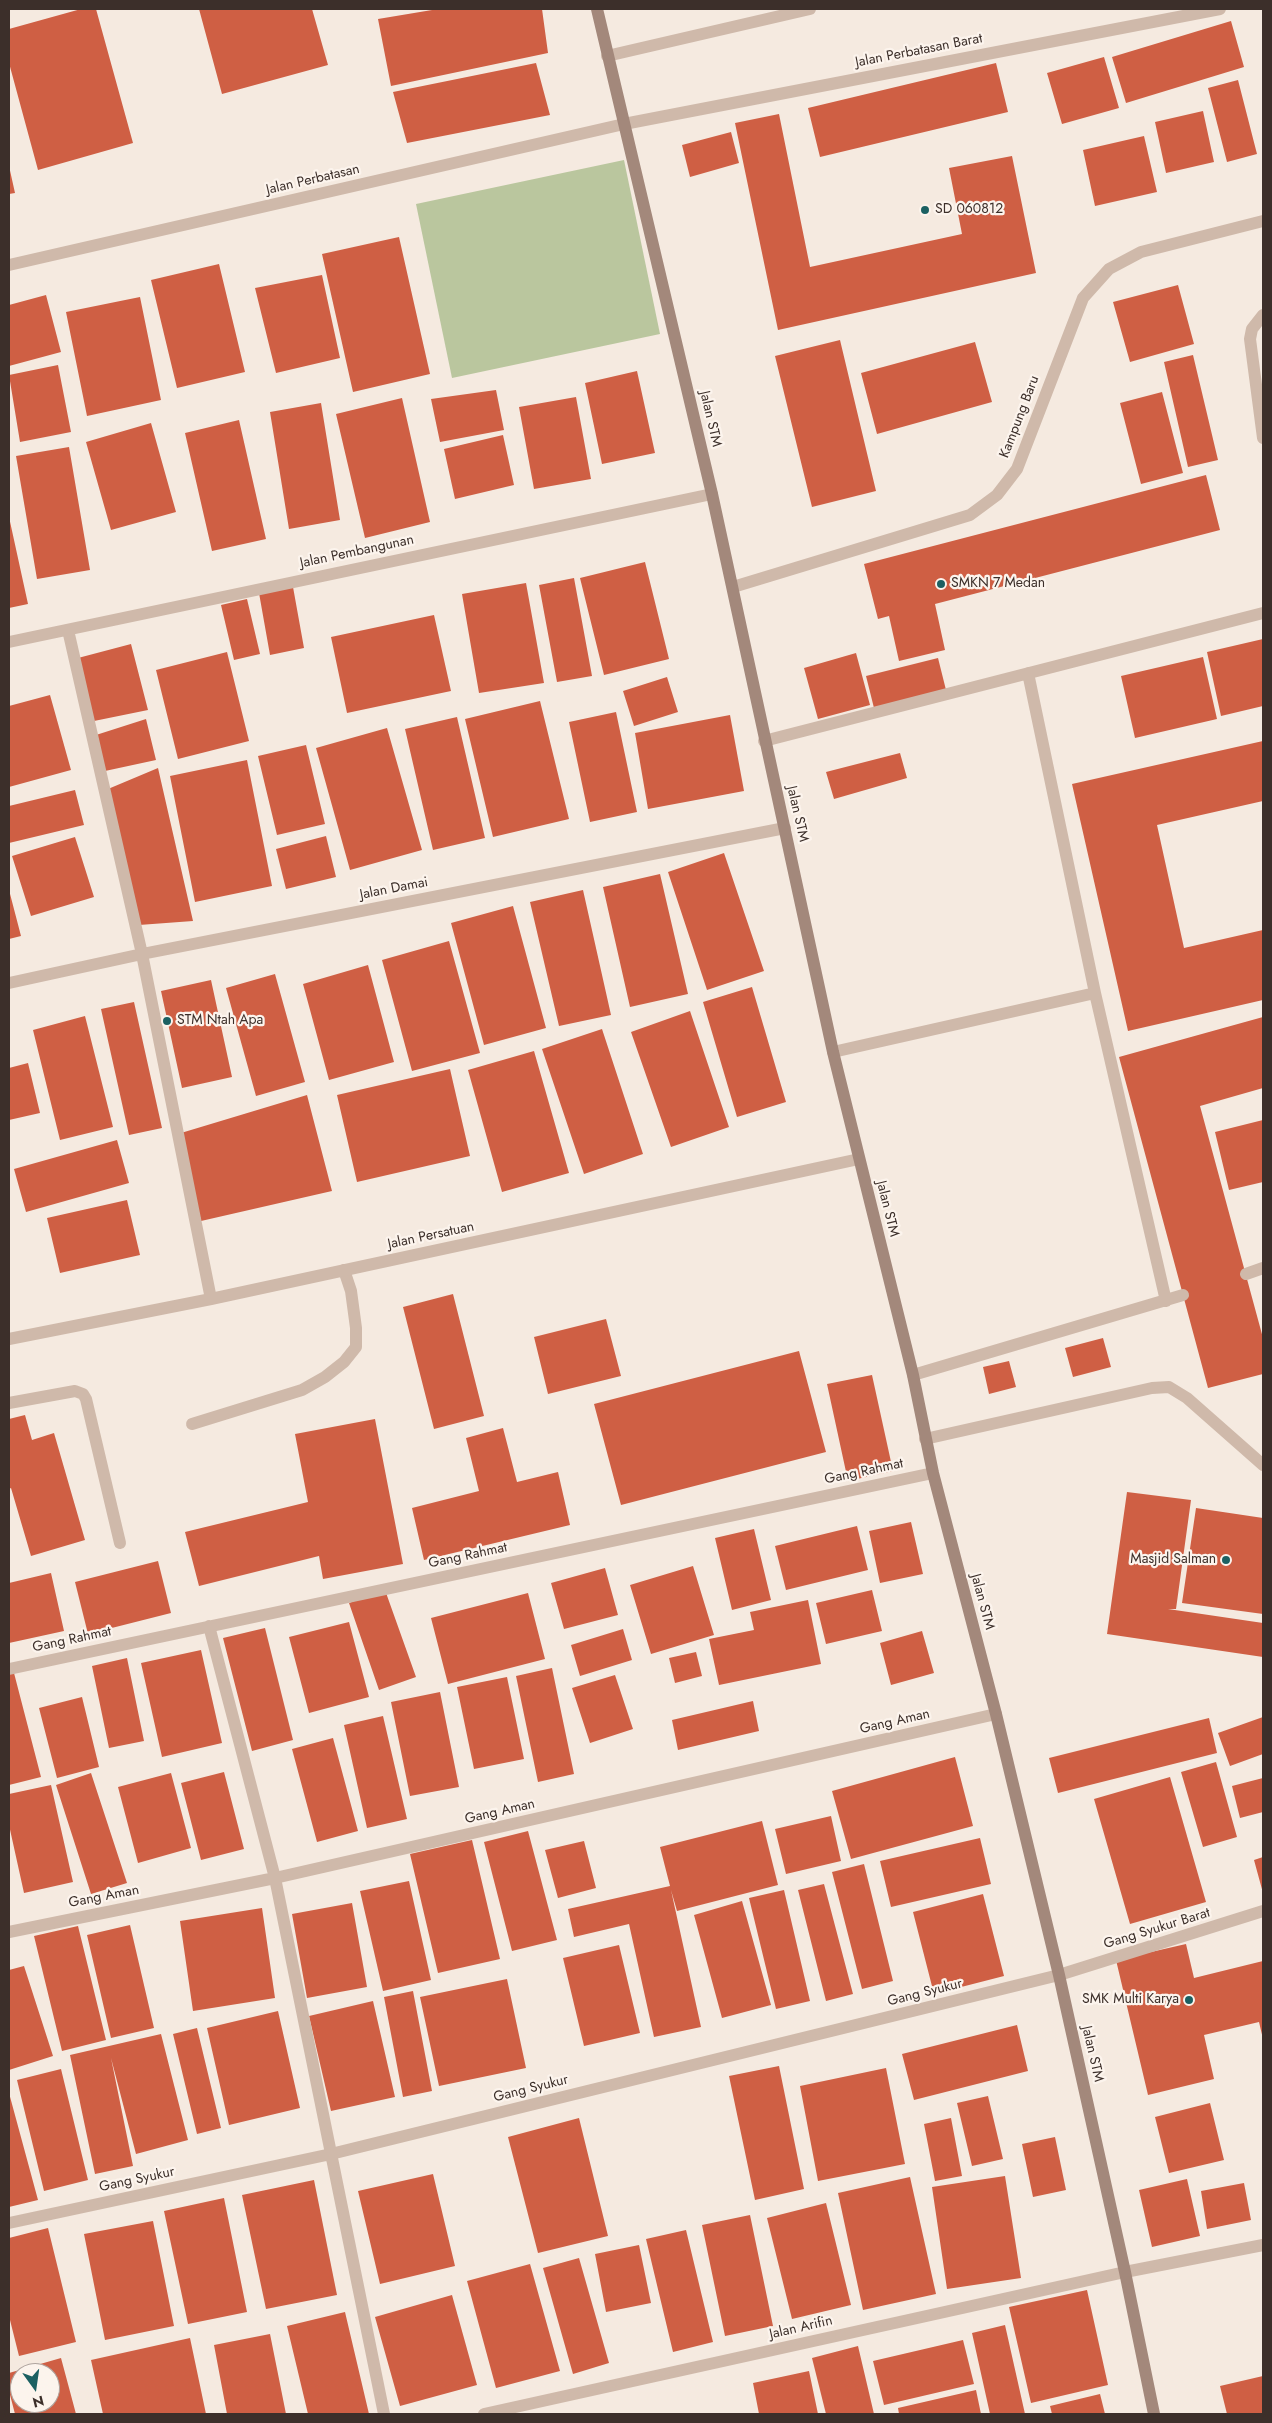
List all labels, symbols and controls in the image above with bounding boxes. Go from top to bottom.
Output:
street label: Jalan Perbatasan Barat [854,30,984,72]
street label: Jalan Perbatasan [265,161,361,199]
place label: SD 060812 [935,202,1003,218]
marker: SD 060812 [919,204,931,216]
street label: Kampung Baru [997,373,1043,461]
street label: Jalan STM [695,389,725,449]
street label: Jalan Pembangunan [299,532,415,572]
place label: SMKN 7 Medan [951,576,1045,592]
marker: SMKN 7 Medan [935,578,947,590]
street label: Jalan STM [782,784,812,844]
street label: Jalan Damai [358,874,430,904]
place label: STM Ntah Apa [177,1013,263,1029]
marker: STM Ntah Apa [161,1015,173,1027]
street label: Jalan STM [872,1179,902,1239]
street label: Jalan Persatuan [386,1219,476,1253]
street label: Gang Rahmat [823,1455,905,1489]
street label: Gang Rahmat [427,1539,509,1573]
place label: Masjid Salman [1130,1552,1216,1568]
marker: Masjid Salman [1220,1554,1232,1566]
street label: Jalan STM [966,1572,998,1632]
street label: Gang Rahmat [31,1623,113,1657]
street label: Gang Aman [858,1706,932,1738]
street label: Gang Aman [463,1796,537,1828]
street label: Gang Aman [67,1882,141,1912]
street label: Gang Syukur Barat [1102,1905,1212,1953]
street label: Gang Syukur [886,1976,964,2010]
place label: SMK Multi Karya [1082,1992,1179,2008]
marker: SMK Multi Karya [1183,1994,1195,2006]
street label: Jalan STM [1077,2024,1107,2084]
street label: Gang Syukur [492,2072,570,2106]
street label: Gang Syukur [98,2164,176,2196]
street label: Jalan Arifin [768,2313,834,2343]
north arrow [10,2363,60,2413]
text: N [31,2391,46,2413]

